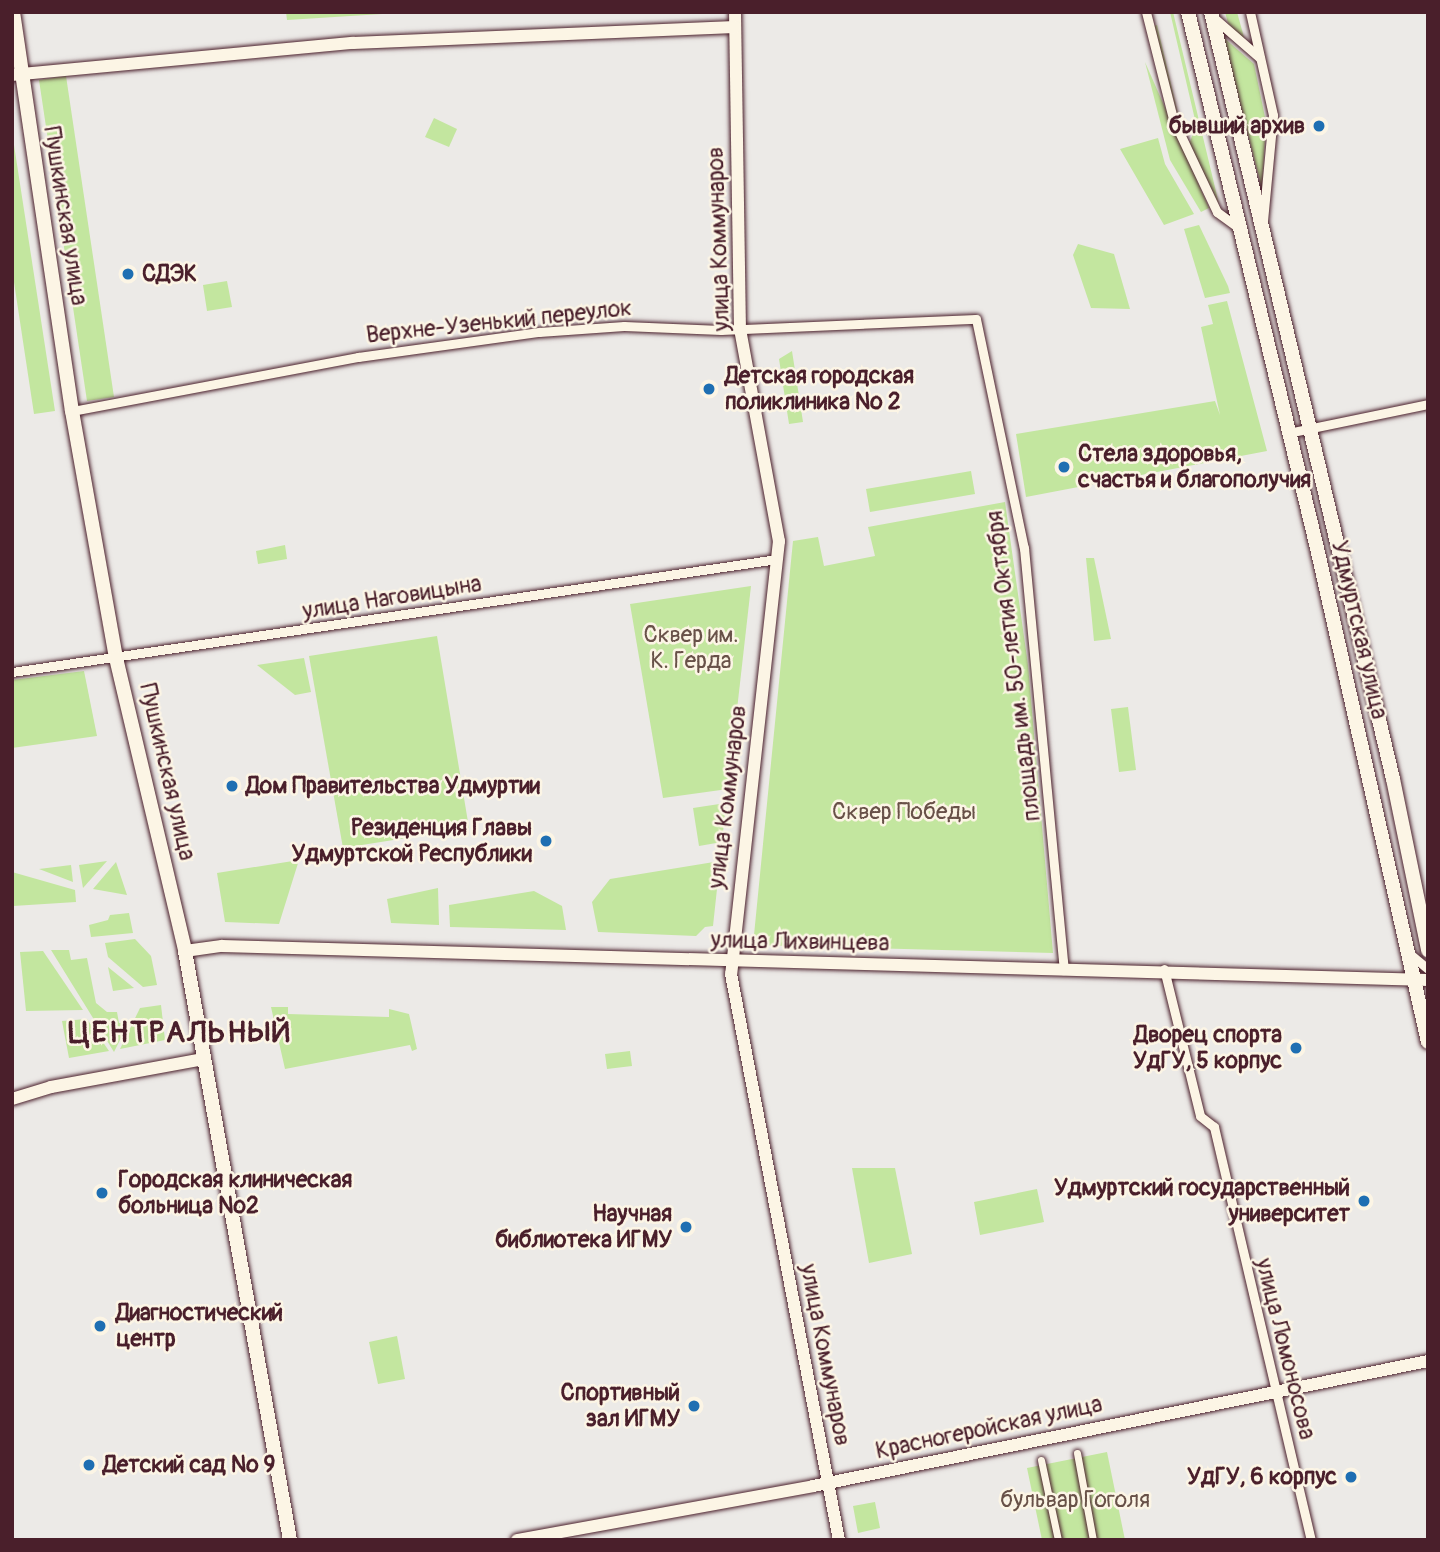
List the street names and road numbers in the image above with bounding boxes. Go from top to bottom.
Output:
street label: Пушкинская улица [37,125,93,307]
street label: улица Коммунаров [702,146,736,332]
street label: Верхне-Узенький переулок [365,294,633,350]
street label: площадь им. 50-летия Октября [981,509,1047,823]
street label: Удмуртская улица [1325,538,1393,722]
street label: улица Наговицына [301,570,483,626]
street label: Пушкинская улица [133,681,201,863]
street label: улица Коммунаров [703,704,753,890]
street label: улица Лихвинцева [710,927,890,957]
street label: улица Ломоносова [1249,1256,1321,1442]
street label: улица Коммунаров [794,1262,856,1448]
street label: Красногеройская улица [873,1390,1105,1466]

